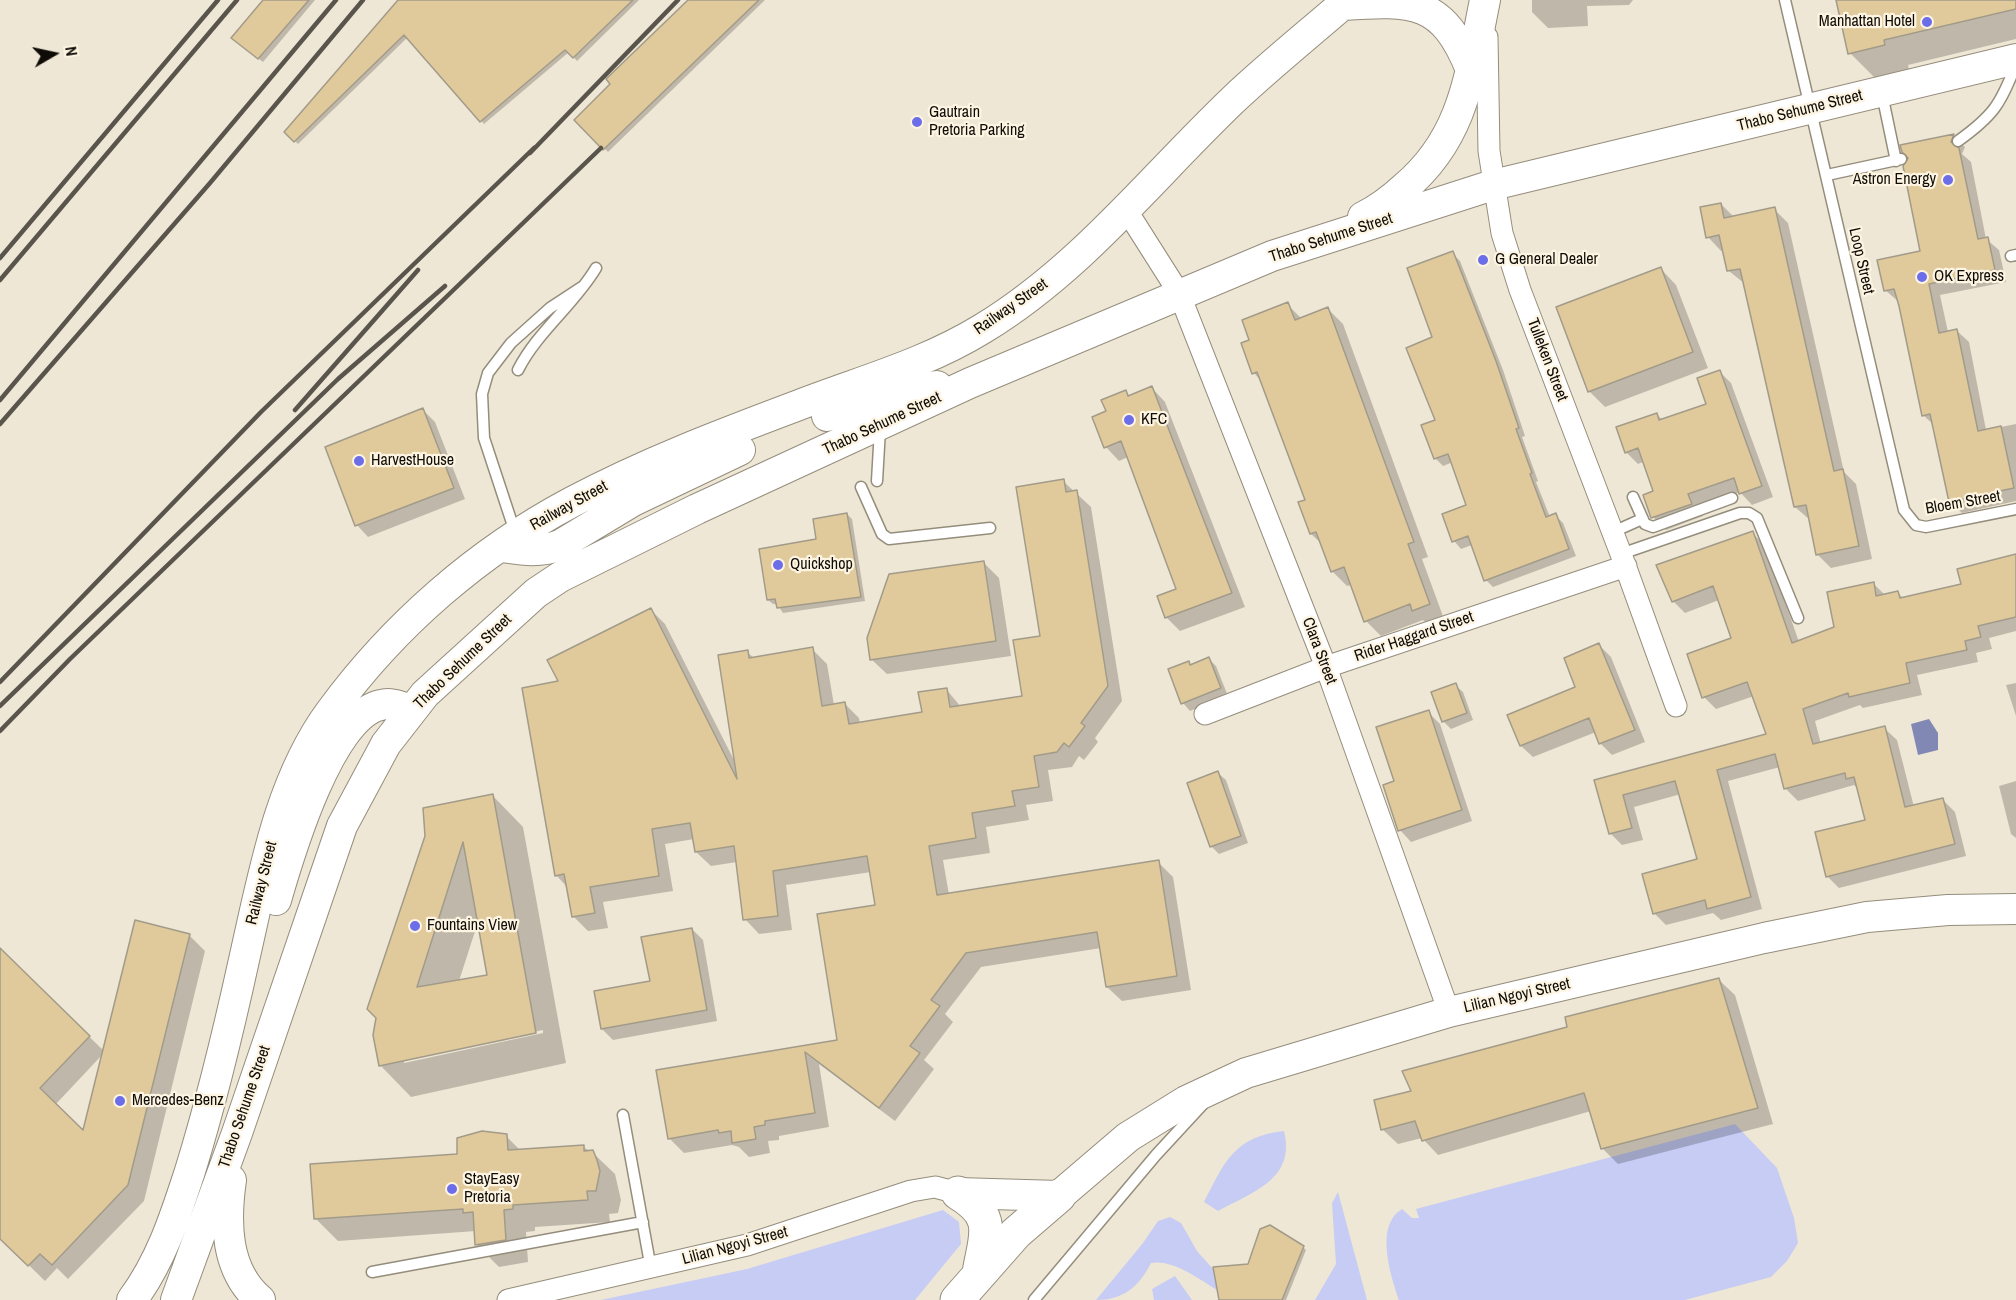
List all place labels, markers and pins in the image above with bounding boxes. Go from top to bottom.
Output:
place label: Manhattan Hotel [1819,12,1915,32]
marker: Manhattan Hotel [1920,15,1934,29]
place label: Gautrain Pretoria Parking [929,103,1025,141]
marker: Gautrain Pretoria Parking [910,115,924,129]
place label: Astron Energy [1853,170,1936,190]
marker: Astron Energy [1941,173,1955,187]
place label: G General Dealer [1495,250,1598,270]
marker: G General Dealer [1476,253,1490,267]
place label: OK Express [1934,267,2004,287]
marker: OK Express [1915,270,1929,284]
place label: KFC [1141,410,1167,430]
marker: KFC [1122,413,1136,427]
place label: HarvestHouse [371,451,454,471]
marker: HarvestHouse [352,454,366,468]
place label: Quickshop [790,555,853,575]
marker: Quickshop [771,558,785,572]
place label: Fountains View [427,916,517,936]
marker: Fountains View [408,919,422,933]
place label: Mercedes-Benz [132,1091,224,1111]
marker: Mercedes-Benz [113,1094,127,1108]
place label: StayEasy Pretoria [464,1170,519,1208]
marker: StayEasy Pretoria [445,1182,459,1196]

